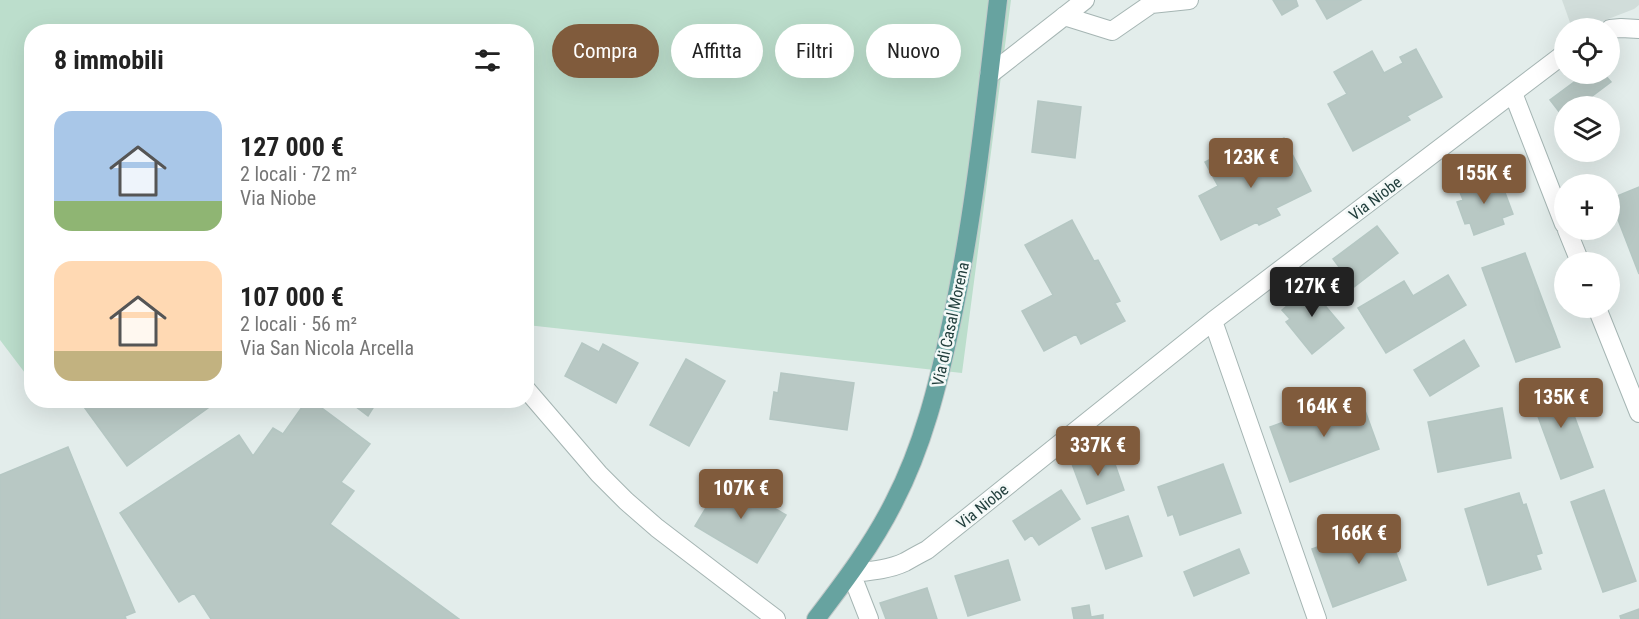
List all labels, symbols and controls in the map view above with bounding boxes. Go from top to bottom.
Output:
map controls [1554,18,1620,318]
button: locate [1554,18,1620,84]
chip: Compra [552,24,659,78]
chip: Affitta [671,24,763,78]
chip: Filtri [775,24,854,78]
chip: Nuovo [866,24,961,78]
icon: filters [471,44,504,77]
text: 8 immobili [54,45,164,75]
button: layers [1554,96,1620,162]
text: 127 000 € [240,132,344,162]
icon: home [102,135,174,207]
pin: 123K € [1202,138,1300,189]
text: 123K € [1223,145,1279,169]
pin: 155K € [1435,154,1533,205]
text: 155K € [1456,161,1512,185]
text: 2 locali · 72 m² [240,162,357,186]
street label: Via Niobe [1345,172,1405,224]
button: + [1554,174,1620,240]
text: Via Niobe [240,186,316,210]
button: − [1554,252,1620,318]
street label: Via di Casal Morena [928,260,973,388]
pin: 127K € [1263,267,1361,318]
text: 127K € [1284,274,1340,298]
text: 107 000 € [240,282,344,312]
icon: home [102,285,174,357]
text: 2 locali · 56 m² [240,312,357,336]
text: Via San Nicola Arcella [240,336,414,360]
pin: 135K € [1512,378,1610,429]
text: 135K € [1533,385,1589,409]
pin: 164K € [1275,387,1373,438]
text: 164K € [1296,394,1352,418]
pin: 337K € [1049,426,1147,477]
text: 337K € [1070,433,1126,457]
pin: 107K € [692,469,790,520]
text: 107K € [713,476,769,500]
street label: Via Niobe [953,480,1012,533]
pin: 166K € [1310,514,1408,565]
text: 166K € [1331,521,1387,545]

